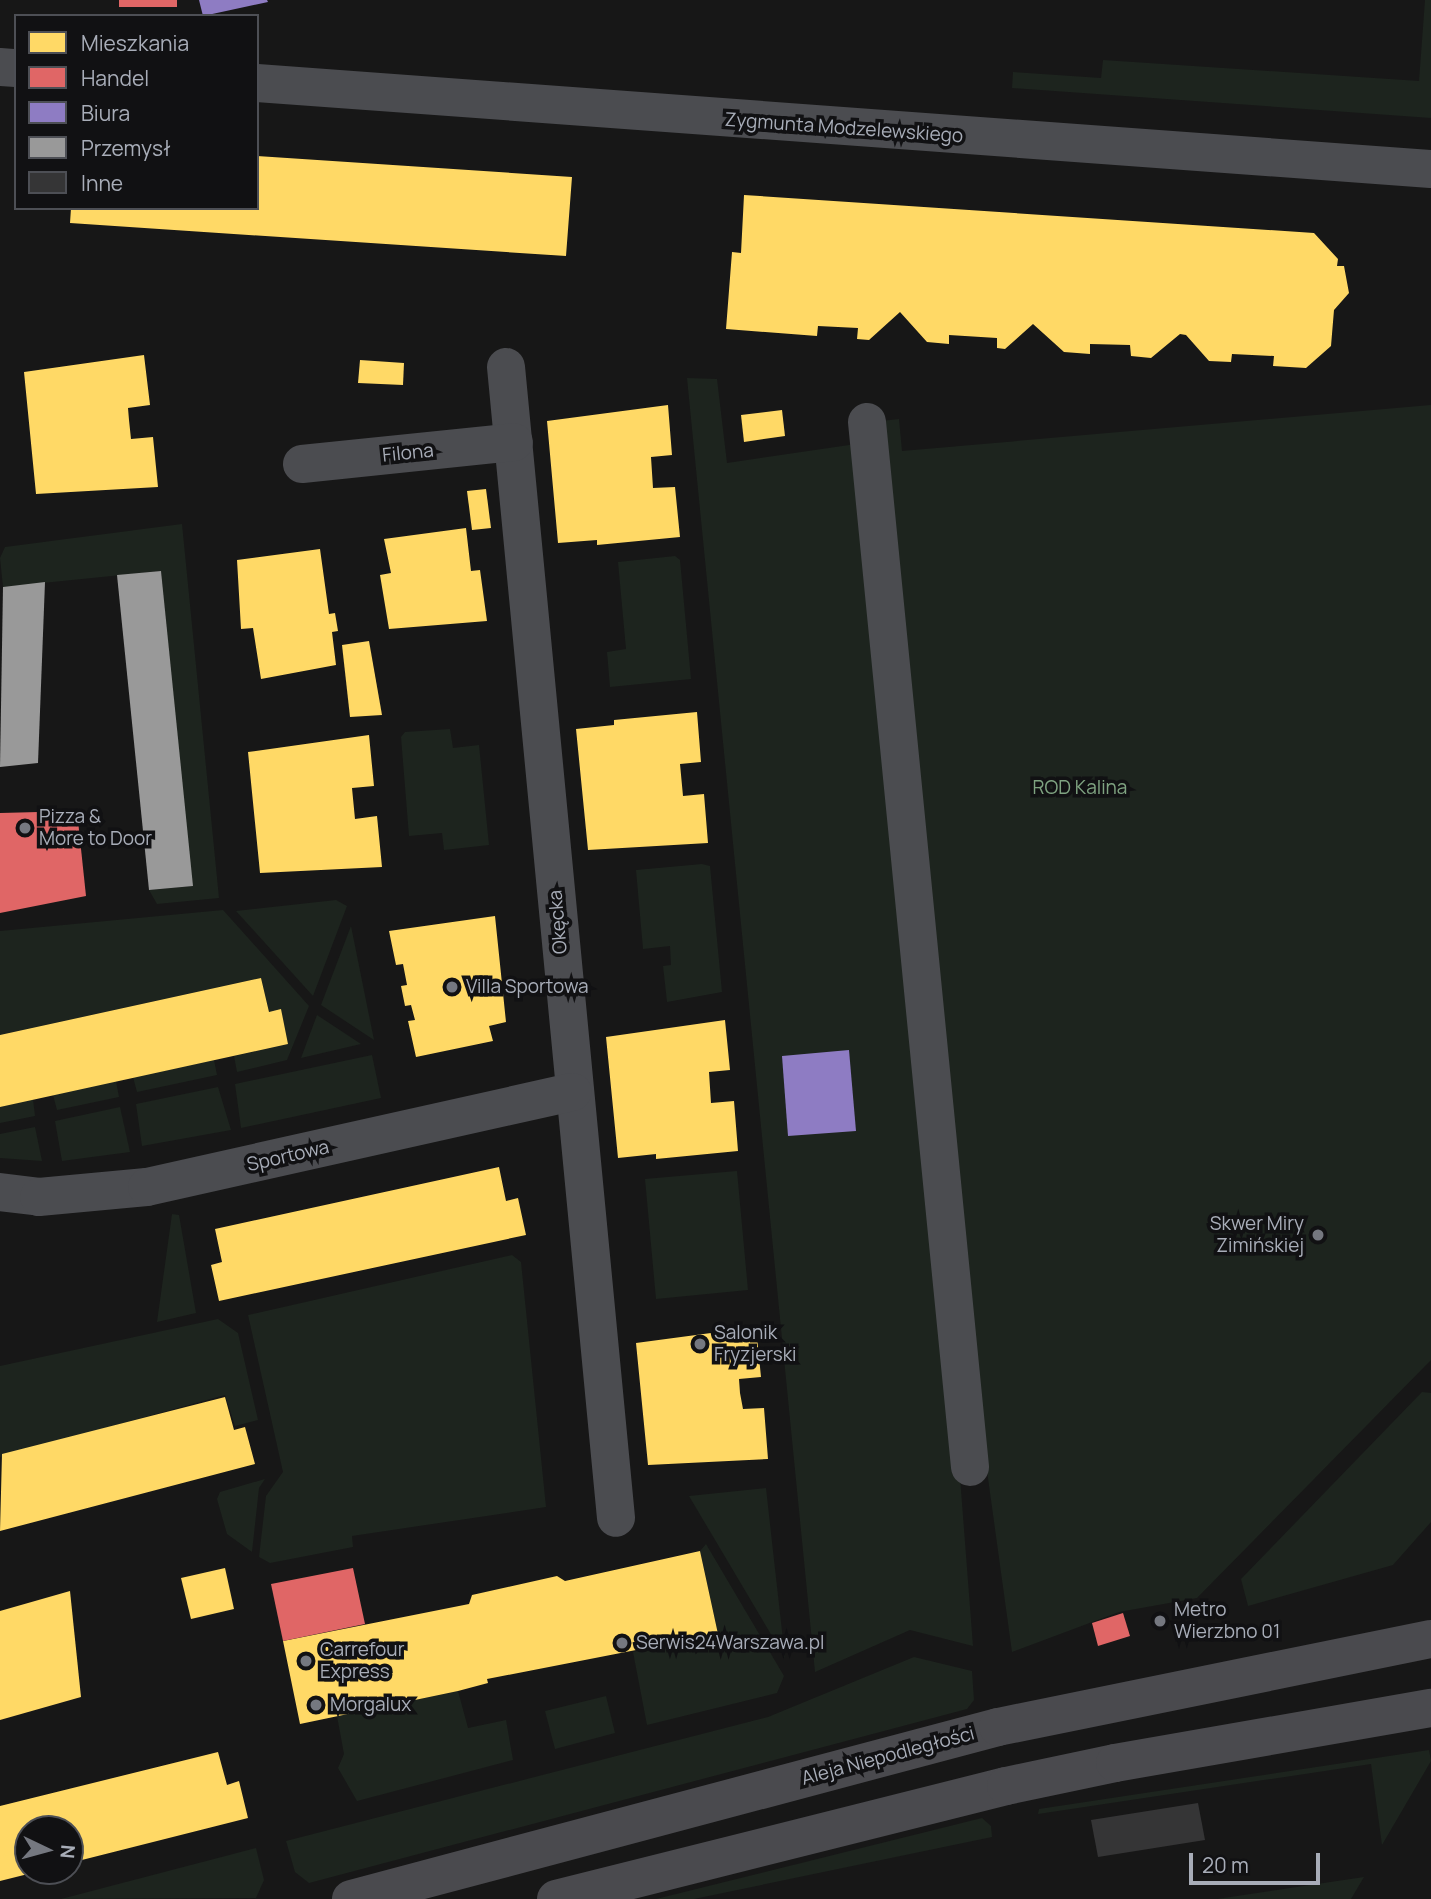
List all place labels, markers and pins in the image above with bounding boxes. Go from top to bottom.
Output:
place label: Pizza & More to Door [39,806,152,850]
marker: Pizza & More to Door [17,820,33,836]
place label: Villa Sportowa [466,976,588,998]
marker: Villa Sportowa [444,979,460,995]
place label: Skwer Miry Zimińskiej [1210,1213,1304,1257]
marker: Skwer Miry Zimińskiej [1310,1227,1326,1243]
place label: Salonik Fryzjerski [714,1322,797,1366]
marker: Salonik Fryzjerski [692,1336,708,1352]
place label: Metro Wierzbno 01 [1174,1599,1280,1643]
marker: Metro Wierzbno 01 [1152,1613,1168,1629]
place label: Serwis24Warszawa.pl [636,1632,824,1654]
marker: Serwis24Warszawa.pl [614,1635,630,1651]
place label: Carrefour Express [320,1639,404,1683]
marker: Carrefour Express [298,1653,314,1669]
place label: Morgalux [330,1694,411,1716]
marker: Morgalux [308,1697,324,1713]

